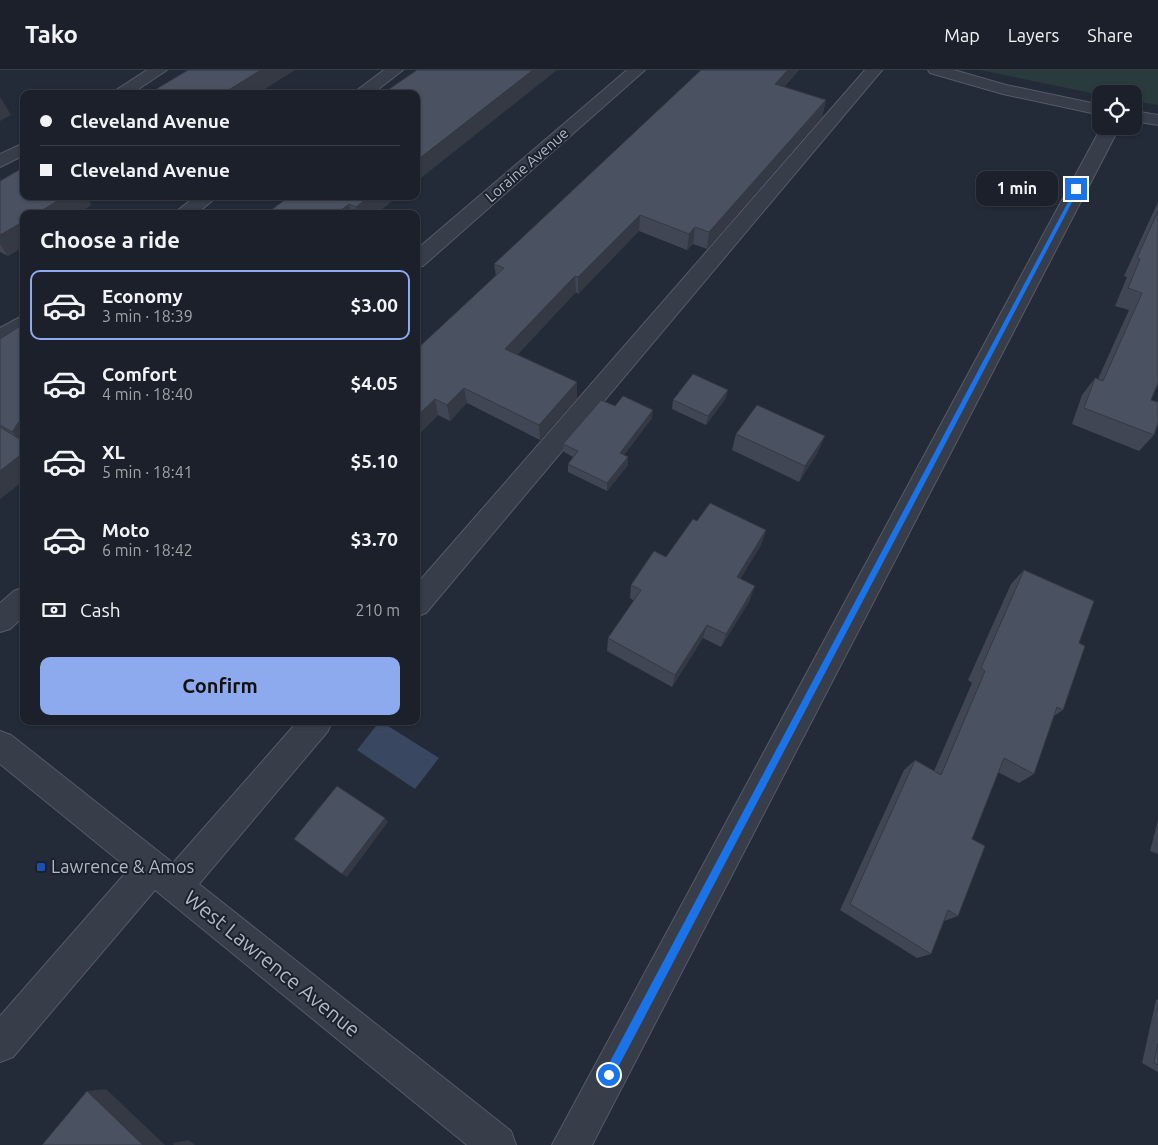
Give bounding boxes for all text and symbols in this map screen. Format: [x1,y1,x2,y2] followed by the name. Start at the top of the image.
[25,21,78,48] text: Tako
[944,25,980,45] text: Map
[1008,25,1059,45] text: Layers
[1087,25,1133,45] text: Share
[1092,85,1142,135] map controls
[1092,85,1142,135] button: locate
[70,110,230,132] text: Cleveland Avenue
[482,124,572,205] street label: Loraine Avenue
[70,159,230,181] text: Cleveland Avenue
[976,172,1058,206] callout: 1 min
[1065,178,1087,200] route end
[997,179,1037,197] text: 1 min
[40,227,180,252] text: Choose a ride
[42,283,87,328] icon: car
[102,285,183,307] text: Economy
[350,294,398,316] text: $3.00
[102,307,193,325] text: 3 min · 18:39
[42,361,87,406] icon: car
[102,363,177,385] text: Comfort
[350,372,398,394] text: $4.05
[102,385,193,403] text: 4 min · 18:40
[42,439,87,484] icon: car
[102,441,125,463] text: XL
[350,450,398,472] text: $5.10
[102,463,193,481] text: 5 min · 18:41
[42,517,87,562] icon: car
[102,519,150,541] text: Moto
[350,528,398,550] text: $3.70
[102,541,193,559] text: 6 min · 18:42
[40,596,68,624] icon: cash
[80,599,121,621] text: Cash
[355,601,400,619] text: 210 m
[40,657,400,715] button: Confirm
[51,856,194,876] place label: Lawrence & Amos
[35,861,47,873] marker: Lawrence & Amos
[180,885,365,1041] street label: West Lawrence Avenue
[598,1064,620,1086] route start

